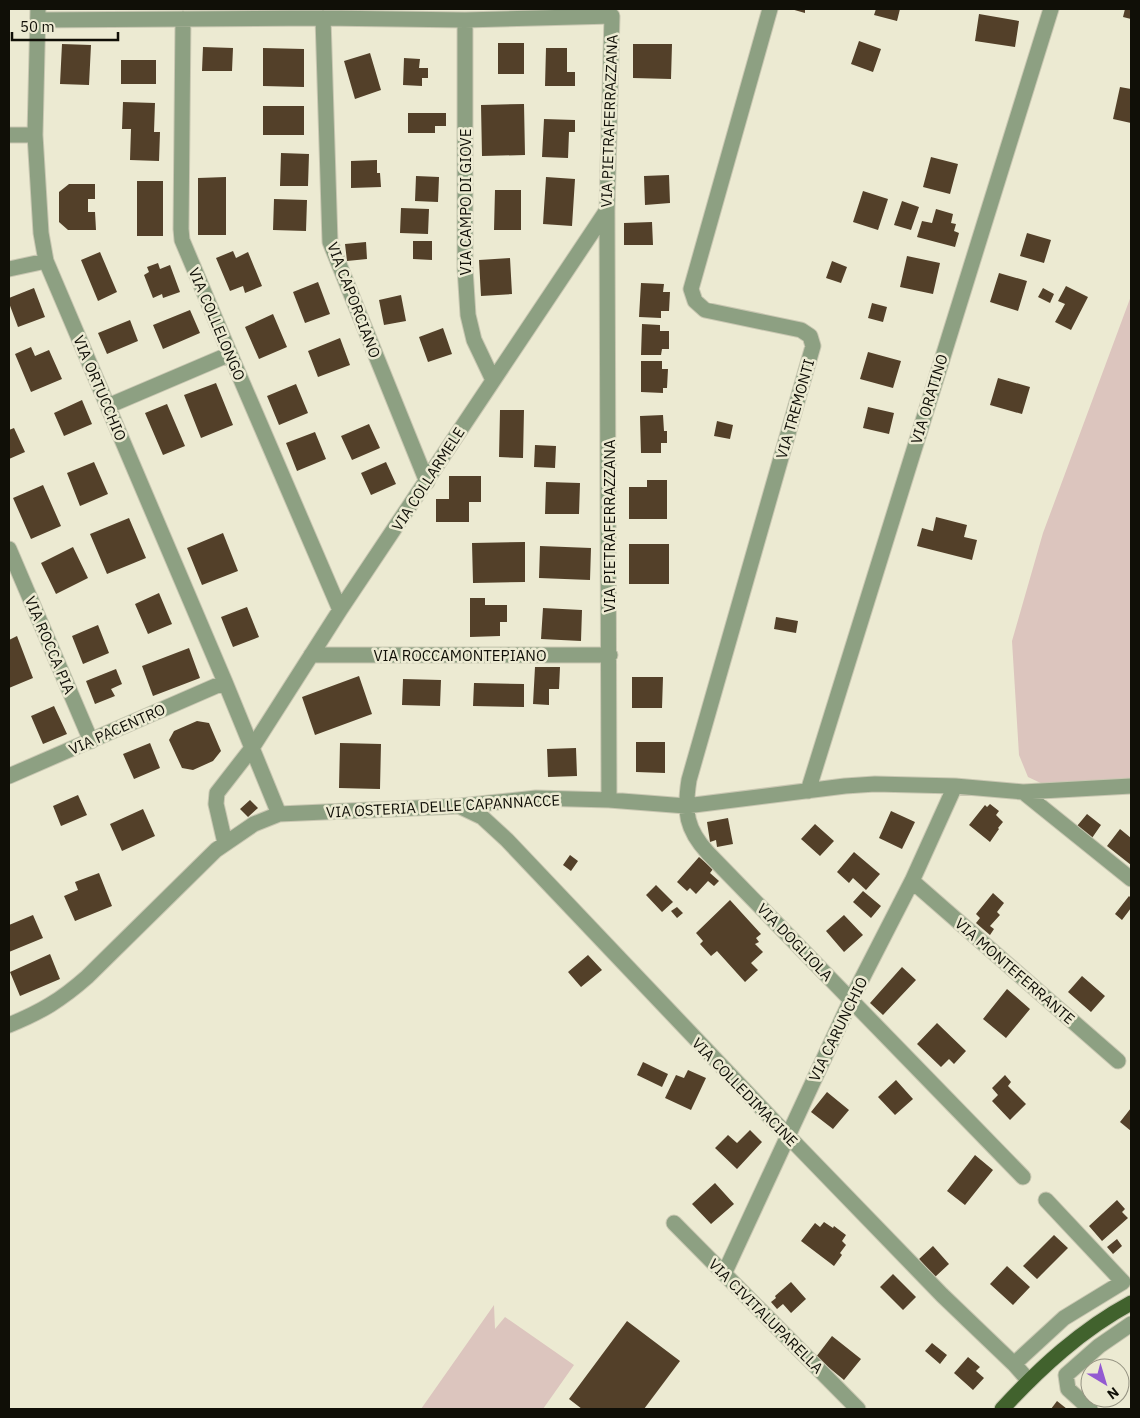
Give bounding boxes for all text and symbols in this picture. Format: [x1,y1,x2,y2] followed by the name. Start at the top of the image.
[12,10,119,42] scale bar
[20,17,55,36] text: 50 m
[596,34,622,208] street label: VIA PIETRAFERRAZZANA
[456,128,475,276] street label: VIA CAMPO DI GIOVE
[323,239,385,361] street label: VIA CAPORCIANO
[185,265,249,383] street label: VIA COLLELONGO
[69,332,131,444] street label: VIA ORTUCCHIO
[906,352,952,446] street label: VIA ORATINO
[772,357,818,461] street label: VIA TREMONTI
[387,424,469,534] street label: VIA COLLARMELE
[600,439,619,613] street label: VIA PIETRAFERRAZZANA
[21,593,79,697] street label: VIA ROCCA PIA
[373,646,547,665] street label: VIA ROCCAMONTEPIANO
[66,699,168,759] street label: VIA PACENTRO
[325,790,561,822] street label: VIA OSTERIA DELLE CAPANNACCE
[753,899,837,985] street label: VIA DOGLIOLA
[951,914,1079,1028] street label: VIA MONTEFERRANTE
[804,974,872,1084] street label: VIA CARUNCHIO
[688,1034,802,1150] street label: VIA COLLEDIMACINE
[705,1255,828,1378] street label: VIA CIVITALUPARELLA
[1080,1358,1130,1408] north arrow
[1103,1383,1123,1403] text: N

